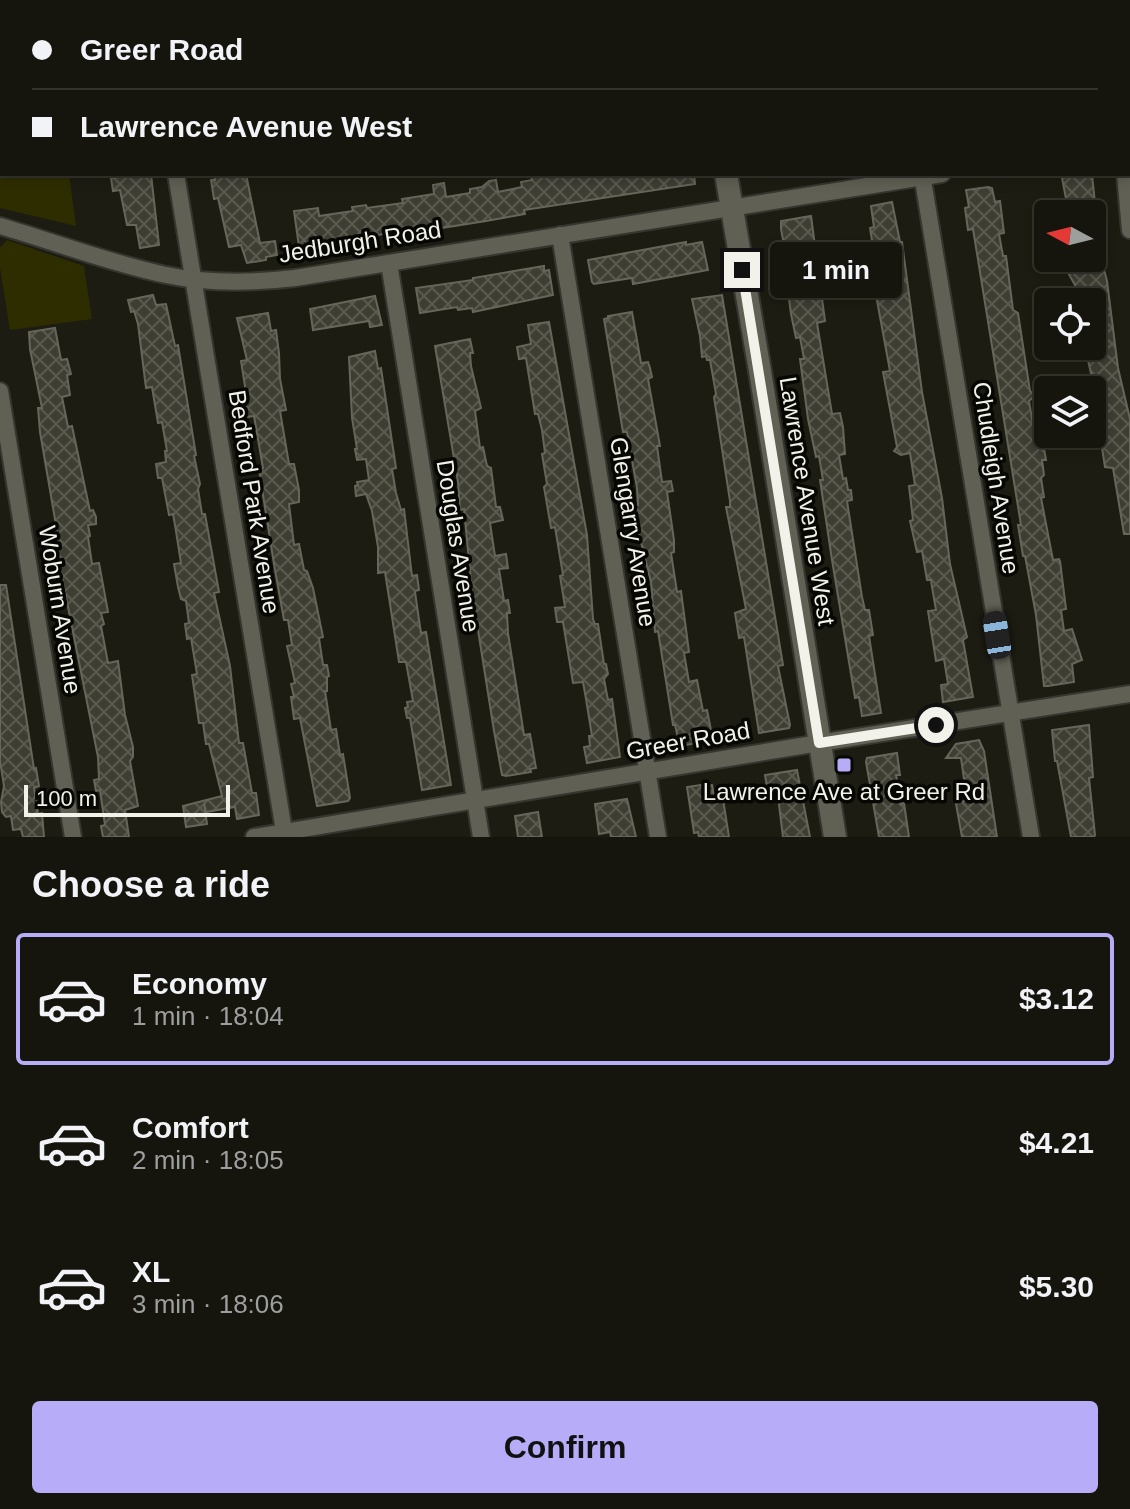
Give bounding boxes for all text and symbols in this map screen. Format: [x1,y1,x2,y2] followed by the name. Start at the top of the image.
[80,33,243,66] text: Greer Road
[80,110,412,143] text: Lawrence Avenue West
[1034,200,1106,272] north arrow
[1034,200,1106,448] map controls
[277,215,443,268] street label: Jedburgh Road
[770,242,902,298] callout: 1 min
[724,252,760,288] route end
[802,255,870,285] text: 1 min
[1034,288,1106,360] button: locate
[775,375,841,627] street label: Lawrence Avenue West
[1034,376,1106,448] button: layers
[968,380,1025,576] street label: Chudleigh Avenue
[223,388,286,616] street label: Bedford Park Avenue
[605,435,662,629] street label: Glengarry Avenue
[432,458,485,634] street label: Douglas Avenue
[34,524,87,696] street label: Woburn Avenue
[981,609,1013,661] car
[918,707,954,743] route start
[624,716,752,765] street label: Greer Road
[835,756,853,774] marker: Lawrence Ave at Greer Rd
[703,778,985,805] place label: Lawrence Ave at Greer Rd
[24,781,230,817] scale bar
[36,786,97,811] text: 100 m
[32,864,270,905] text: Choose a ride
[36,963,108,1035] icon: car
[132,967,267,1000] text: Economy
[1019,982,1094,1015] text: $3.12
[132,1001,284,1031] text: 1 min · 18:04
[36,1107,108,1179] icon: car
[132,1111,249,1144] text: Comfort
[1019,1126,1094,1159] text: $4.21
[132,1145,284,1175] text: 2 min · 18:05
[36,1251,108,1323] icon: car
[132,1255,170,1288] text: XL
[1019,1270,1094,1303] text: $5.30
[132,1289,284,1319] text: 3 min · 18:06
[32,1401,1098,1493] button: Confirm

